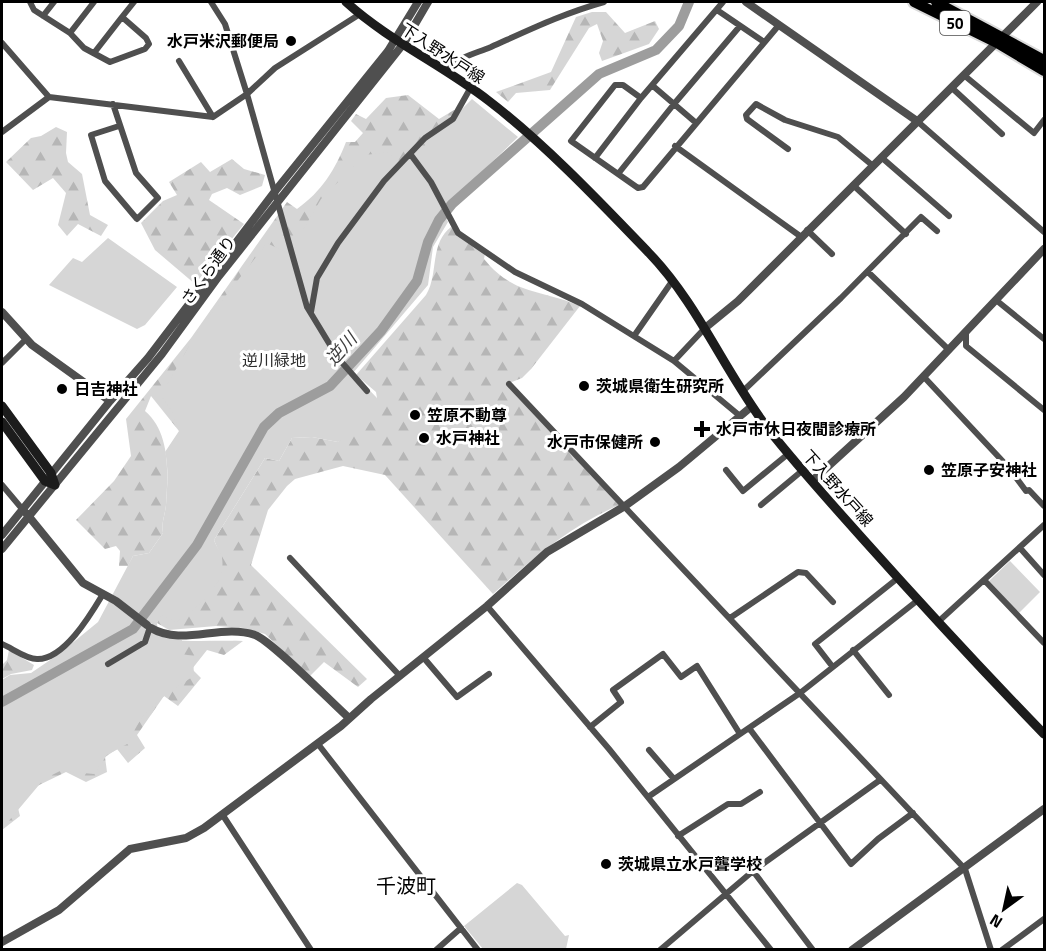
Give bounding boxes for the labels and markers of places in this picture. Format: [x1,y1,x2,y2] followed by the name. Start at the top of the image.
[167,29,279,53] place label: 水戸米沢郵便局
[284,34,298,48] marker: 水戸米沢郵便局
[596,374,724,398] place label: 茨城県衛生研究所
[74,377,138,401] place label: 日吉神社
[577,379,591,393] marker: 茨城県衛生研究所
[55,382,69,396] marker: 日吉神社
[427,403,507,427] place label: 笠原不動尊
[408,408,422,422] marker: 笠原不動尊
[716,417,876,441] place label: 水戸市休日夜間診療所
[693,420,711,438] marker: 水戸市休日夜間診療所
[436,426,500,450] place label: 水戸神社
[547,430,643,454] place label: 水戸市保健所
[417,431,431,445] marker: 水戸神社
[648,435,662,449] marker: 水戸市保健所
[941,458,1037,482] place label: 笠原子安神社
[922,463,936,477] marker: 笠原子安神社
[618,852,762,876] place label: 茨城県立水戸聾学校
[599,857,613,871] marker: 茨城県立水戸聾学校

